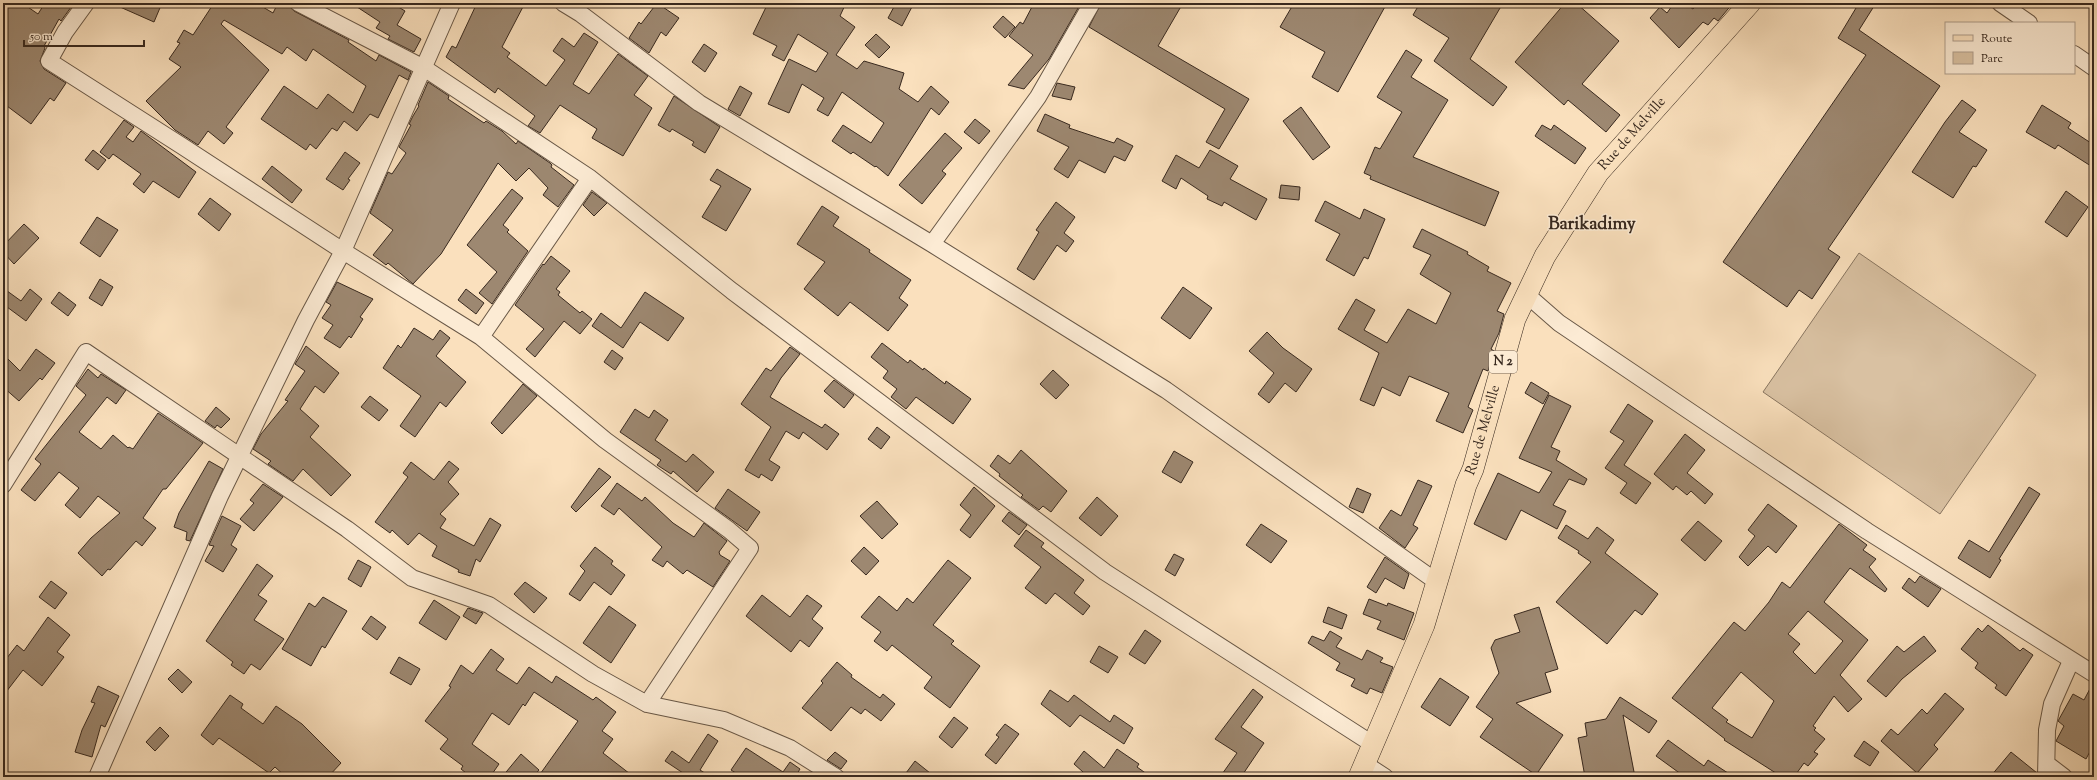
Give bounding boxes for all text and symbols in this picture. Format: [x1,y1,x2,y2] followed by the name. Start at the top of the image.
[24,22,144,48] scale bar
[1945,22,2075,74] legend
[29,28,53,46] text: 50 m
[1981,30,2013,48] text: Route
[1981,50,2003,68] text: Parc
[1594,93,1671,176] street label: Rue de Melville
[1548,212,1636,238] district label: Barikadimy
[1489,351,1517,373] road number: N 2
[1461,383,1506,479] street label: Rue de Melville

